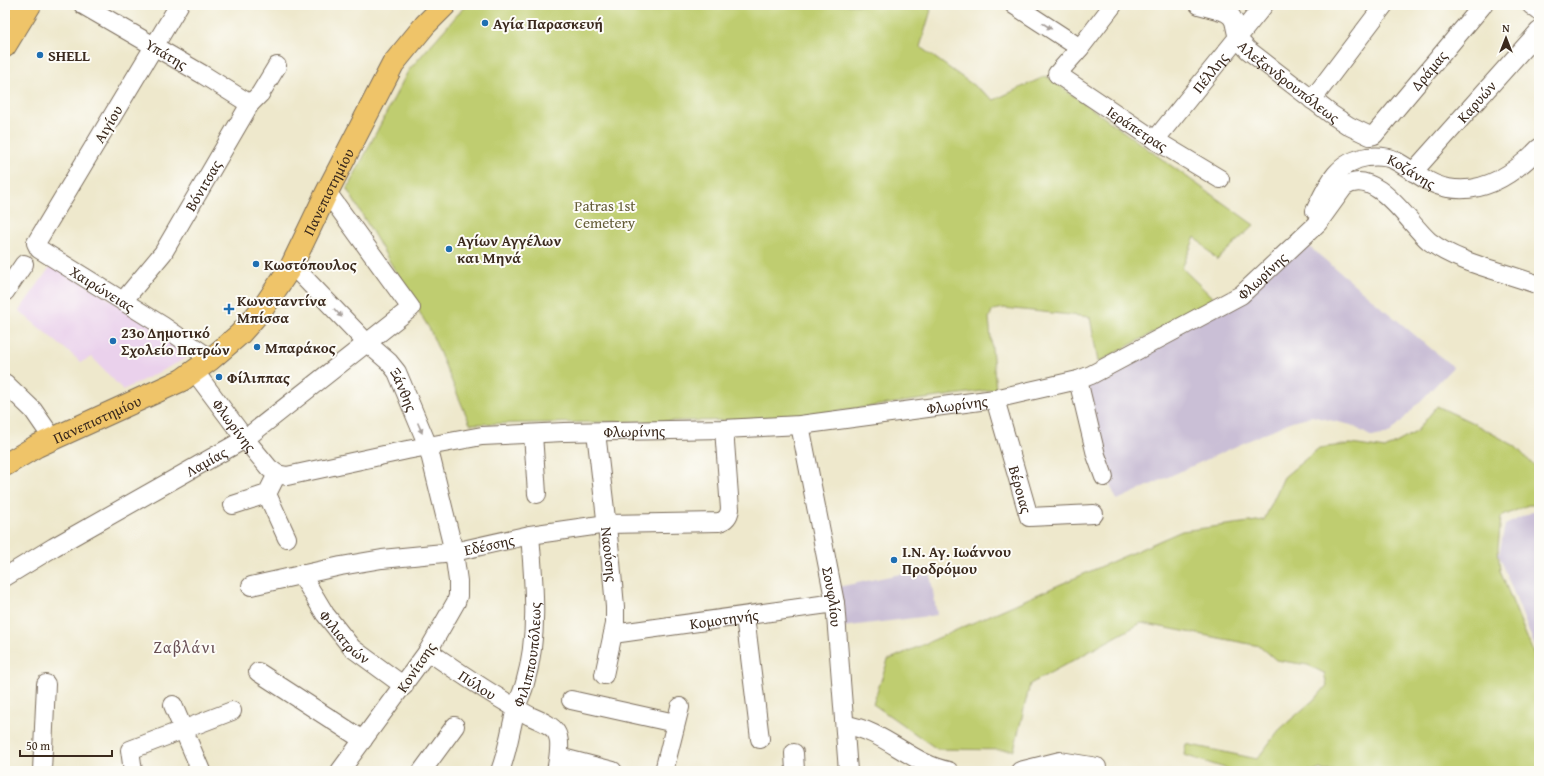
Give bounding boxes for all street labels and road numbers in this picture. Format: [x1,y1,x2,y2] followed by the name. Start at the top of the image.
[141,33,192,74] street label: Υπάτης
[1233,36,1345,128] street label: Αλεξανδρουπόλεως
[1405,45,1452,95] street label: Δράμας
[1187,47,1233,97] street label: Πέλλης
[1452,75,1501,127] street label: Καρυών
[1103,100,1173,156] street label: Ιεράπετρας
[88,101,128,147] street label: Αιγίου
[297,144,359,239] street label: Πανεπιστημίου
[1384,148,1440,194] street label: Κοζάνης
[179,155,226,215] street label: Βόνιτσας
[1232,246,1292,304] street label: Φλωρίνης
[66,260,139,317] street label: Χαιρώνειας
[386,362,423,415] street label: Ξάνθης
[49,389,145,448] street label: Πανεπιστημίου
[925,390,990,419] street label: Φλωρίνης
[208,394,262,456] street label: Φλωρίνης
[603,420,666,442] street label: Φλωρίνης
[181,441,231,481] street label: Λαμίας
[1004,463,1038,516] street label: Βέροιας
[596,525,623,583] street label: Ναούσης
[462,528,517,560] street label: Εδέσσης
[818,565,847,628] street label: Σουφλίου
[507,602,545,710] street label: Φιλιππουπόλεως
[688,603,760,634] street label: Κομοτηνής
[315,605,375,669] street label: Φιλιατρών
[391,637,441,696] street label: Κονίτσης
[455,665,501,705] street label: Πύλου

